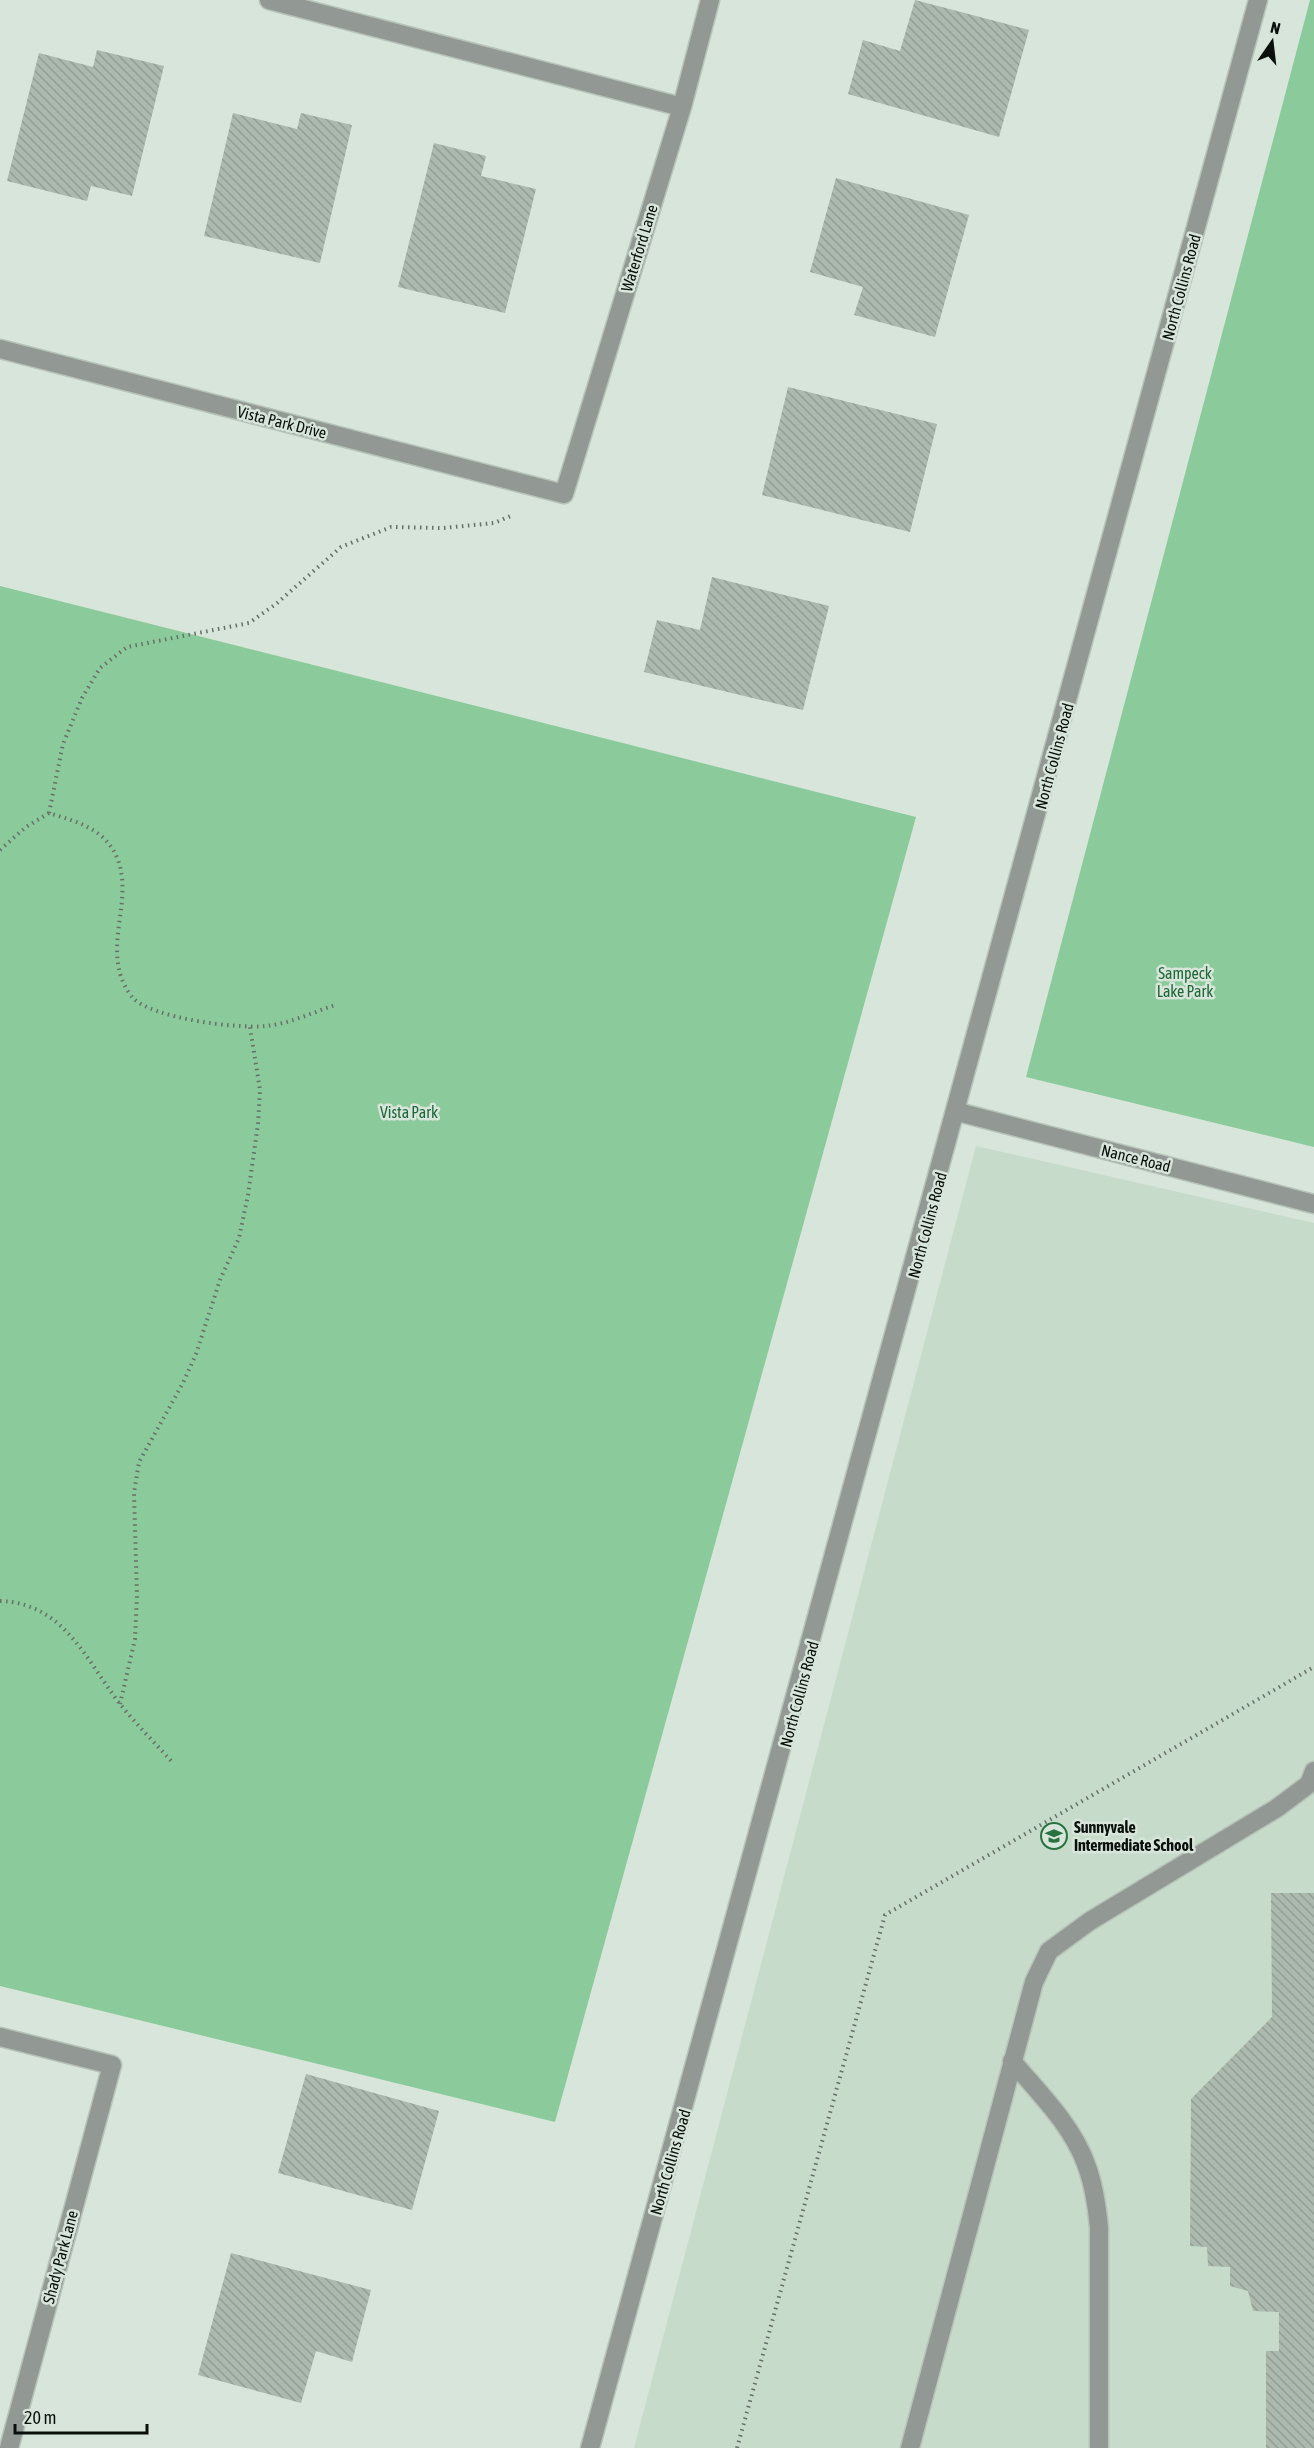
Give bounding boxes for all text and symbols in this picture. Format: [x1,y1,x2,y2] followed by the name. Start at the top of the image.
[1242,12,1302,72] north arrow
[1269,18,1282,37] text: N
[617,202,661,294] street label: Waterford Lane
[1158,232,1204,342] street label: North Collins Road
[235,402,329,442] street label: Vista Park Drive
[1031,701,1077,811] street label: North Collins Road
[1157,964,1213,1000] park label: Sampeck Lake Park
[380,1103,438,1121] park label: Vista Park
[1100,1141,1172,1175] street label: Nance Road
[904,1170,950,1280] street label: North Collins Road
[776,1639,822,1749] street label: North Collins Road
[1074,1818,1194,1854] place label: Sunnyvale Intermediate School
[1039,1821,1069,1851] school or university icon: Sunnyvale Intermediate School
[646,2107,694,2217] street label: North Collins Road
[39,2208,82,2306] street label: Shady Park Lane
[15,2397,147,2435] scale bar
[24,2407,56,2428] text: 20 m

